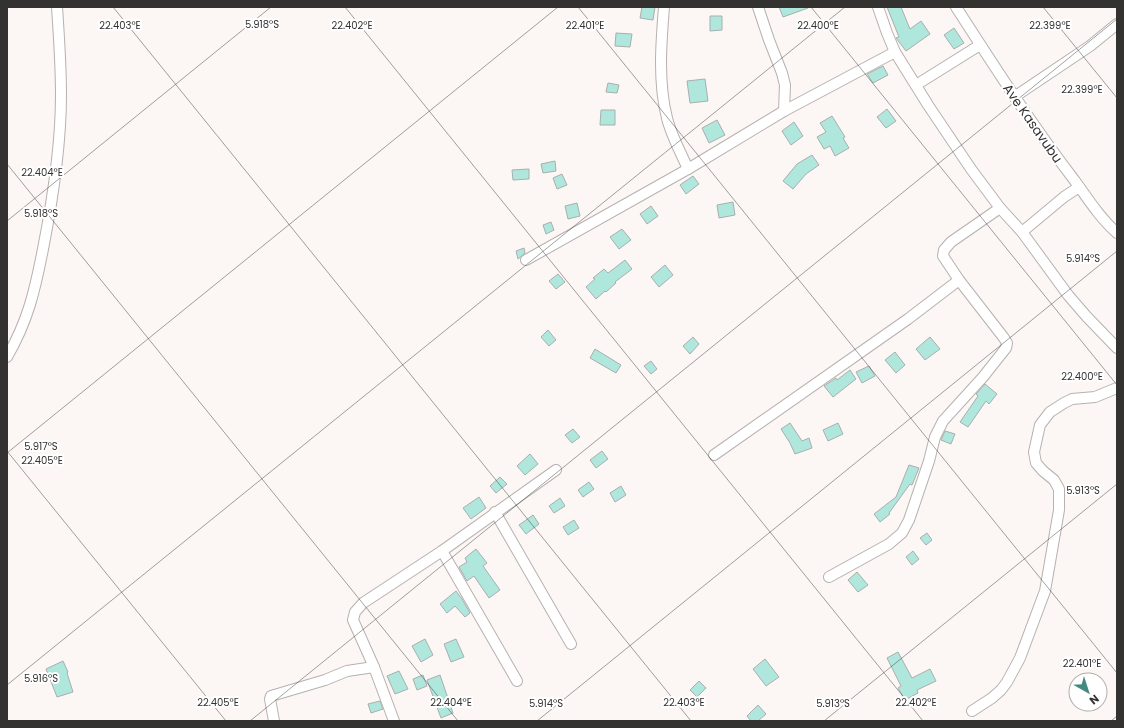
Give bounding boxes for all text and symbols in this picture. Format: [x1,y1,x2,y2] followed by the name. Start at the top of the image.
[245,17,279,32] text: 5.918°S
[99,18,141,33] text: 22.403°E
[331,18,373,33] text: 22.402°E
[566,18,604,33] text: 22.401°E
[797,18,839,33] text: 22.400°E
[1029,18,1071,33] text: 22.399°E
[998,80,1067,167] street label: Ave Kasavubu
[1061,82,1103,97] text: 22.399°E
[21,165,63,180] text: 22.404°E
[24,206,58,221] text: 5.918°S
[1066,251,1100,266] text: 5.914°S
[1061,369,1103,384] text: 22.400°E
[24,439,58,454] text: 5.917°S
[21,453,63,468] text: 22.405°E
[1066,483,1100,498] text: 5.913°S
[1063,656,1101,671] text: 22.401°E
[24,671,58,686] text: 5.916°S
[1068,672,1108,712] north arrow
[1086,691,1103,709] text: N
[197,695,239,710] text: 22.405°E
[430,695,472,710] text: 22.404°E
[663,695,705,710] text: 22.403°E
[895,695,937,710] text: 22.402°E
[529,696,563,711] text: 5.914°S
[816,696,850,711] text: 5.913°S

